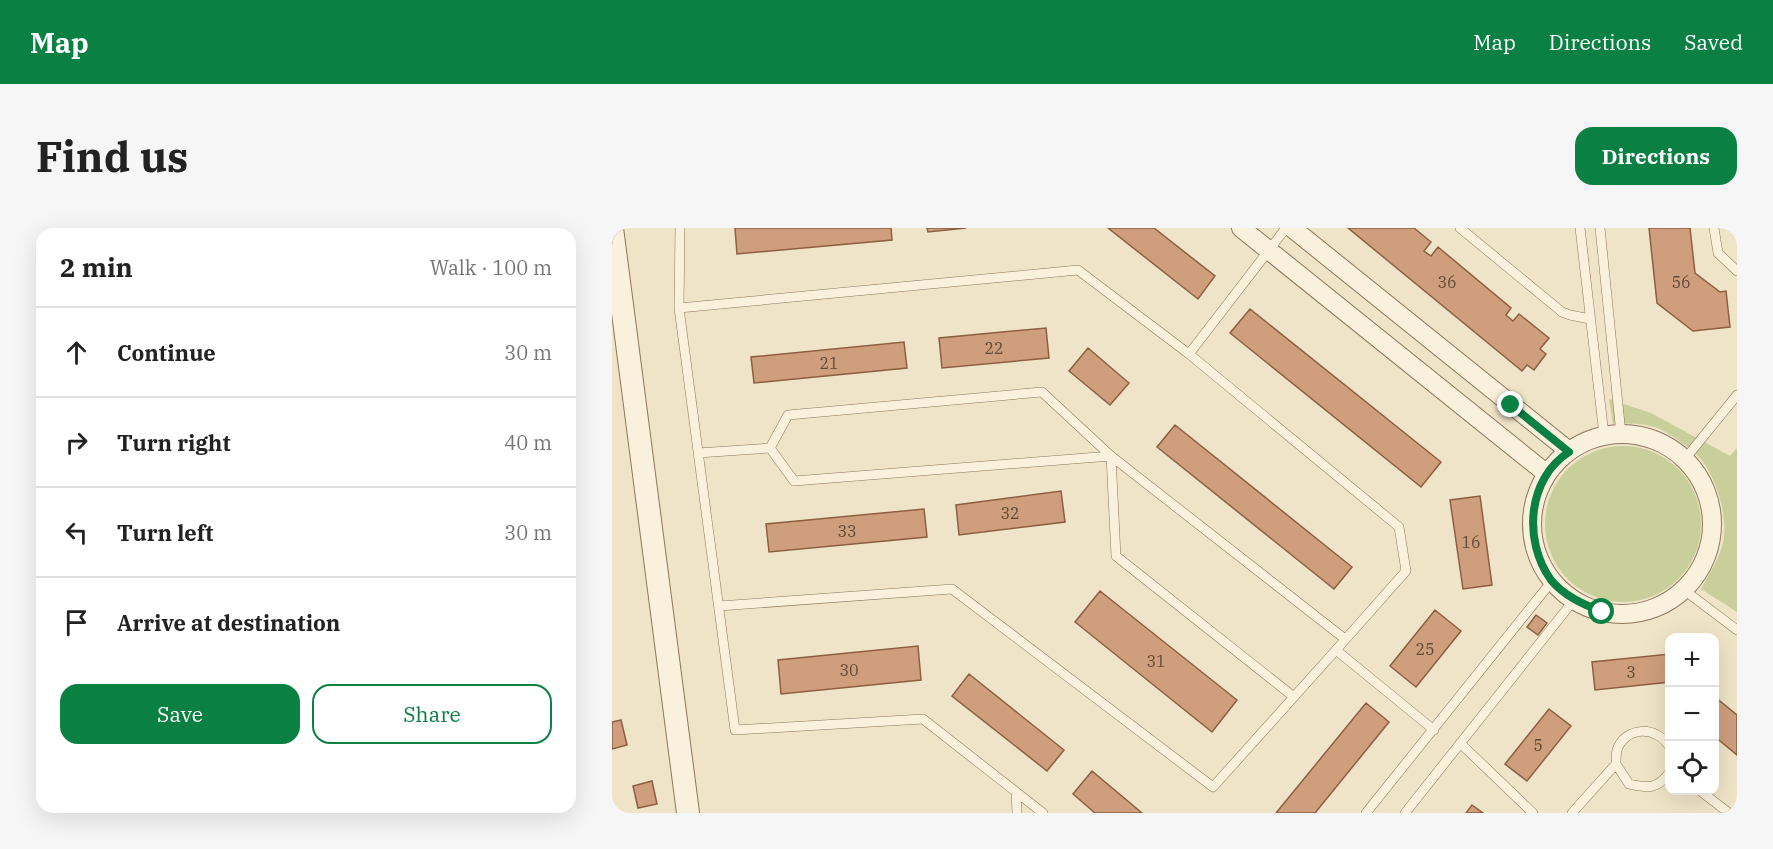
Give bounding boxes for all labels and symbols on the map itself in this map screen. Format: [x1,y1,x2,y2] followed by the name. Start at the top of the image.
[1437,272,1457,292] house number: 36
[1671,272,1691,292] house number: 56
[984,338,1004,358] house number: 22
[819,353,839,373] house number: 21
[1497,391,1523,417] route end
[1000,503,1020,523] house number: 32
[837,521,857,541] house number: 33
[1461,532,1481,552] house number: 16
[1588,598,1614,624] route start
[1415,639,1435,659] house number: 25
[1146,651,1166,671] house number: 31
[839,660,859,680] house number: 30
[1626,662,1636,682] house number: 3
[1533,735,1543,755] house number: 5

